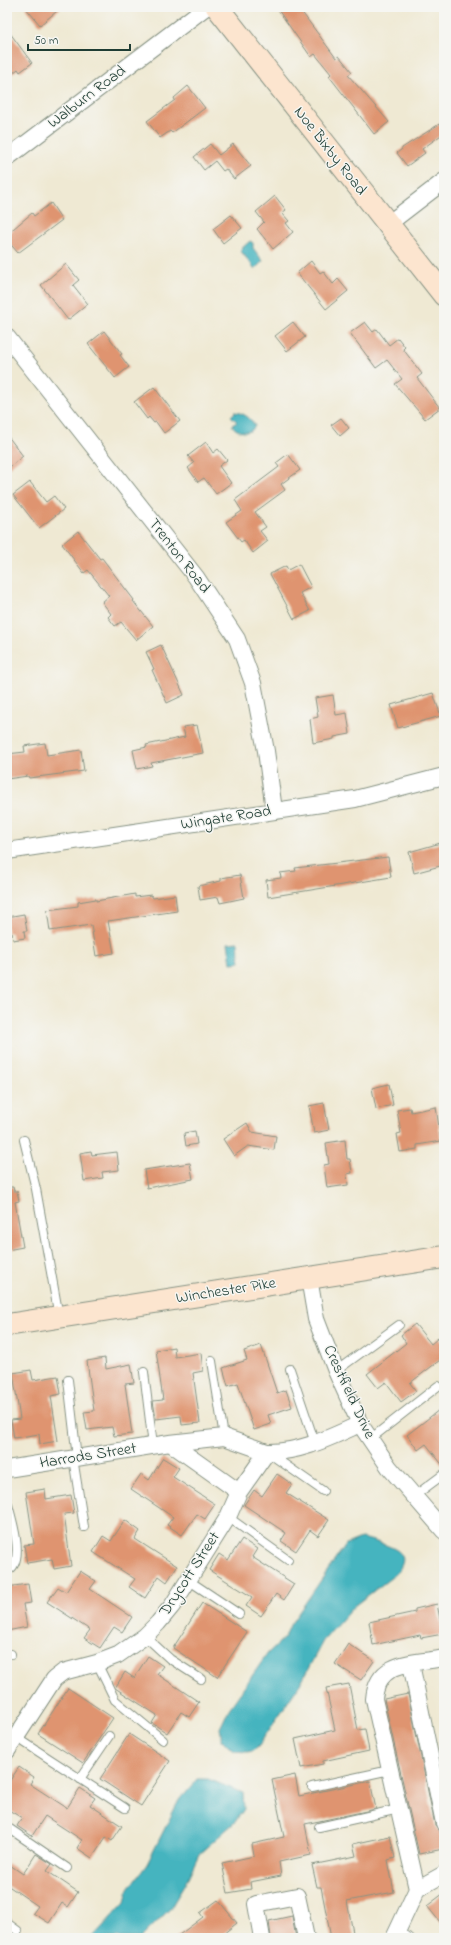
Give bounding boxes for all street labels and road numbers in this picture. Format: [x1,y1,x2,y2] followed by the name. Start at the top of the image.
[43,59,131,135] street label: Walburn Road
[288,101,372,201] street label: Noe Bixby Road
[142,513,216,599] street label: Trenton Road
[179,799,273,837] street label: Wingate Road
[174,1271,278,1311] street label: Winchester Pike
[317,1341,382,1444] street label: Crestfield Drive
[38,1436,139,1475] street label: Harrods Street
[153,1526,227,1622] street label: Drycott Street

